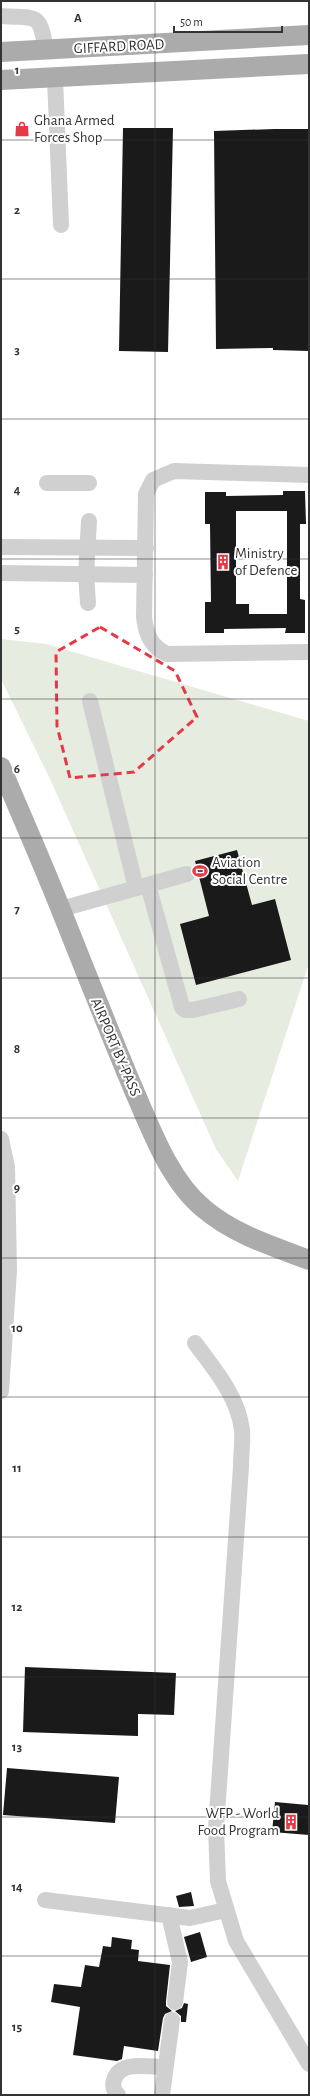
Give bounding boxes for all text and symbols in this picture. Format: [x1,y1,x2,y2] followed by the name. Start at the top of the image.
[174,8,282,34] scale bar
[74,12,82,25] text: A
[180,16,203,28] text: 50 m
[73,37,165,56] street label: GIFFARD ROAD
[15,64,19,77] text: 1
[34,113,115,145] place label: Ghana Armed Forces Shop
[13,120,31,138] shop icon: Ghana Armed Forces Shop
[14,204,20,217] text: 2
[14,344,20,357] text: 3
[14,484,21,497] text: 4
[235,546,297,578] place label: Ministry of Defence
[214,553,232,571] building icon: Ministry of Defence
[14,623,20,636] text: 5
[14,763,20,776] text: 6
[212,855,287,887] place label: Aviation Social Centre
[191,862,209,880] sports icon: Aviation Social Centre
[14,903,20,916] text: 7
[88,996,143,1098] street label: AIRPORT BY-PASS
[14,1043,20,1056] text: 8
[14,1182,20,1195] text: 9
[11,1322,23,1335] text: 10
[12,1462,22,1475] text: 11
[12,1601,22,1614] text: 12
[12,1741,23,1754] text: 13
[197,1806,279,1838] place label: WFP - World Food Program
[282,1813,300,1831] building icon: WFP - World Food Program
[11,1881,23,1894] text: 14
[12,2021,23,2034] text: 15

